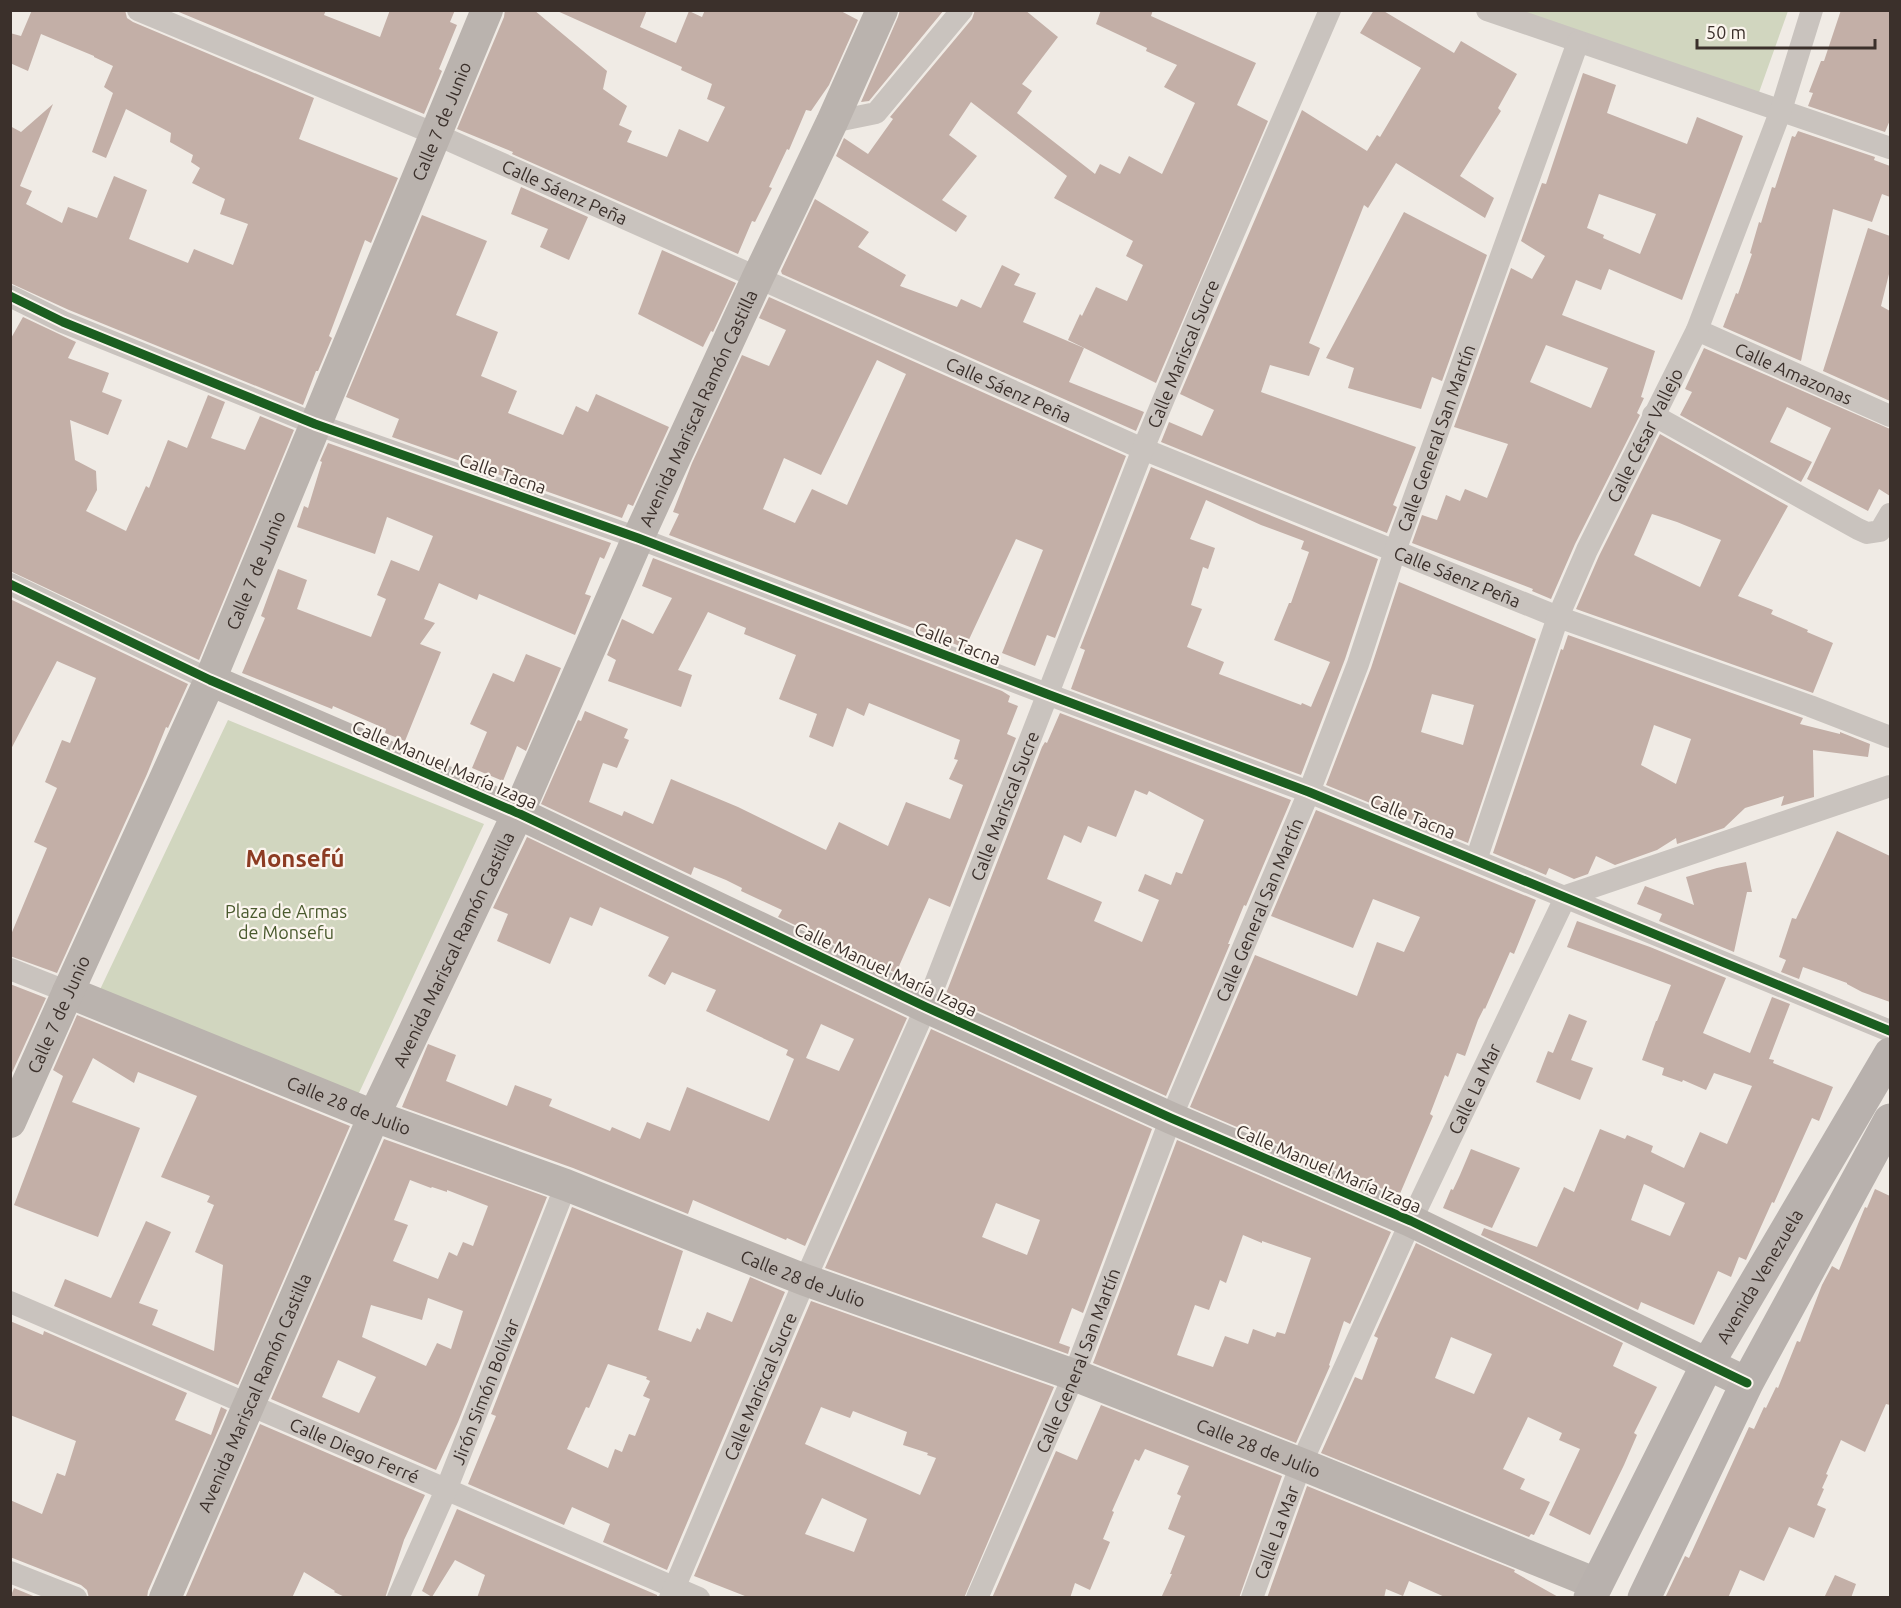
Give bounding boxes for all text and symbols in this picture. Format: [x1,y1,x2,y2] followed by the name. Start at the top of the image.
[1697,12,1876,50] scale bar
[1706,22,1746,42] text: 50 m
[408,59,475,184] street label: Calle 7 de Junio
[499,155,631,228] street label: Calle Sáenz Peña
[1143,276,1222,431] street label: Calle Mariscal Sucre
[635,286,761,530] street label: Avenida Mariscal Ramón Castilla
[1732,338,1856,408] street label: Calle Amazonas
[1393,342,1478,534] street label: Calle General San Martín
[943,353,1075,426] street label: Calle Sáenz Peña
[1603,365,1686,505] street label: Calle César Vallejo
[457,449,549,497] street label: Calle Tacna
[222,508,289,633] street label: Calle 7 de Junio
[1391,542,1524,611] street label: Calle Sáenz Peña
[912,617,1004,669] street label: Calle Tacna
[349,716,541,812] street label: Calle Manuel María Izaga
[966,728,1042,884] street label: Calle Mariscal Sucre
[1367,790,1459,842] street label: Calle Tacna
[1211,815,1307,1005] street label: Calle General San Martín
[389,828,518,1070] street label: Avenida Mariscal Ramón Castilla
[246,845,344,872] district label: Monsefú
[225,901,347,942] park label: Plaza de Armas de Monsefu
[792,918,980,1020] street label: Calle Manuel María Izaga
[23,952,93,1076] street label: Calle 7 de Junio
[1444,1040,1504,1137] street label: Calle La Mar
[284,1072,414,1138] street label: Calle 28 de Julio
[1233,1120,1425,1216] street label: Calle Manuel María Izaga
[1712,1205,1807,1347] street label: Avenida Venezuela
[738,1246,868,1311] street label: Calle 28 de Julio
[1031,1265,1123,1456] street label: Calle General San Martín
[194,1270,315,1515] street label: Avenida Mariscal Ramón Castilla
[720,1309,800,1463] street label: Calle Mariscal Sucre
[447,1316,523,1467] street label: Jirón Simón Bolívar
[287,1413,422,1487] street label: Calle Diego Ferré
[1194,1414,1324,1481] street label: Calle 28 de Julio
[1250,1483,1302,1582] street label: Calle La Mar

